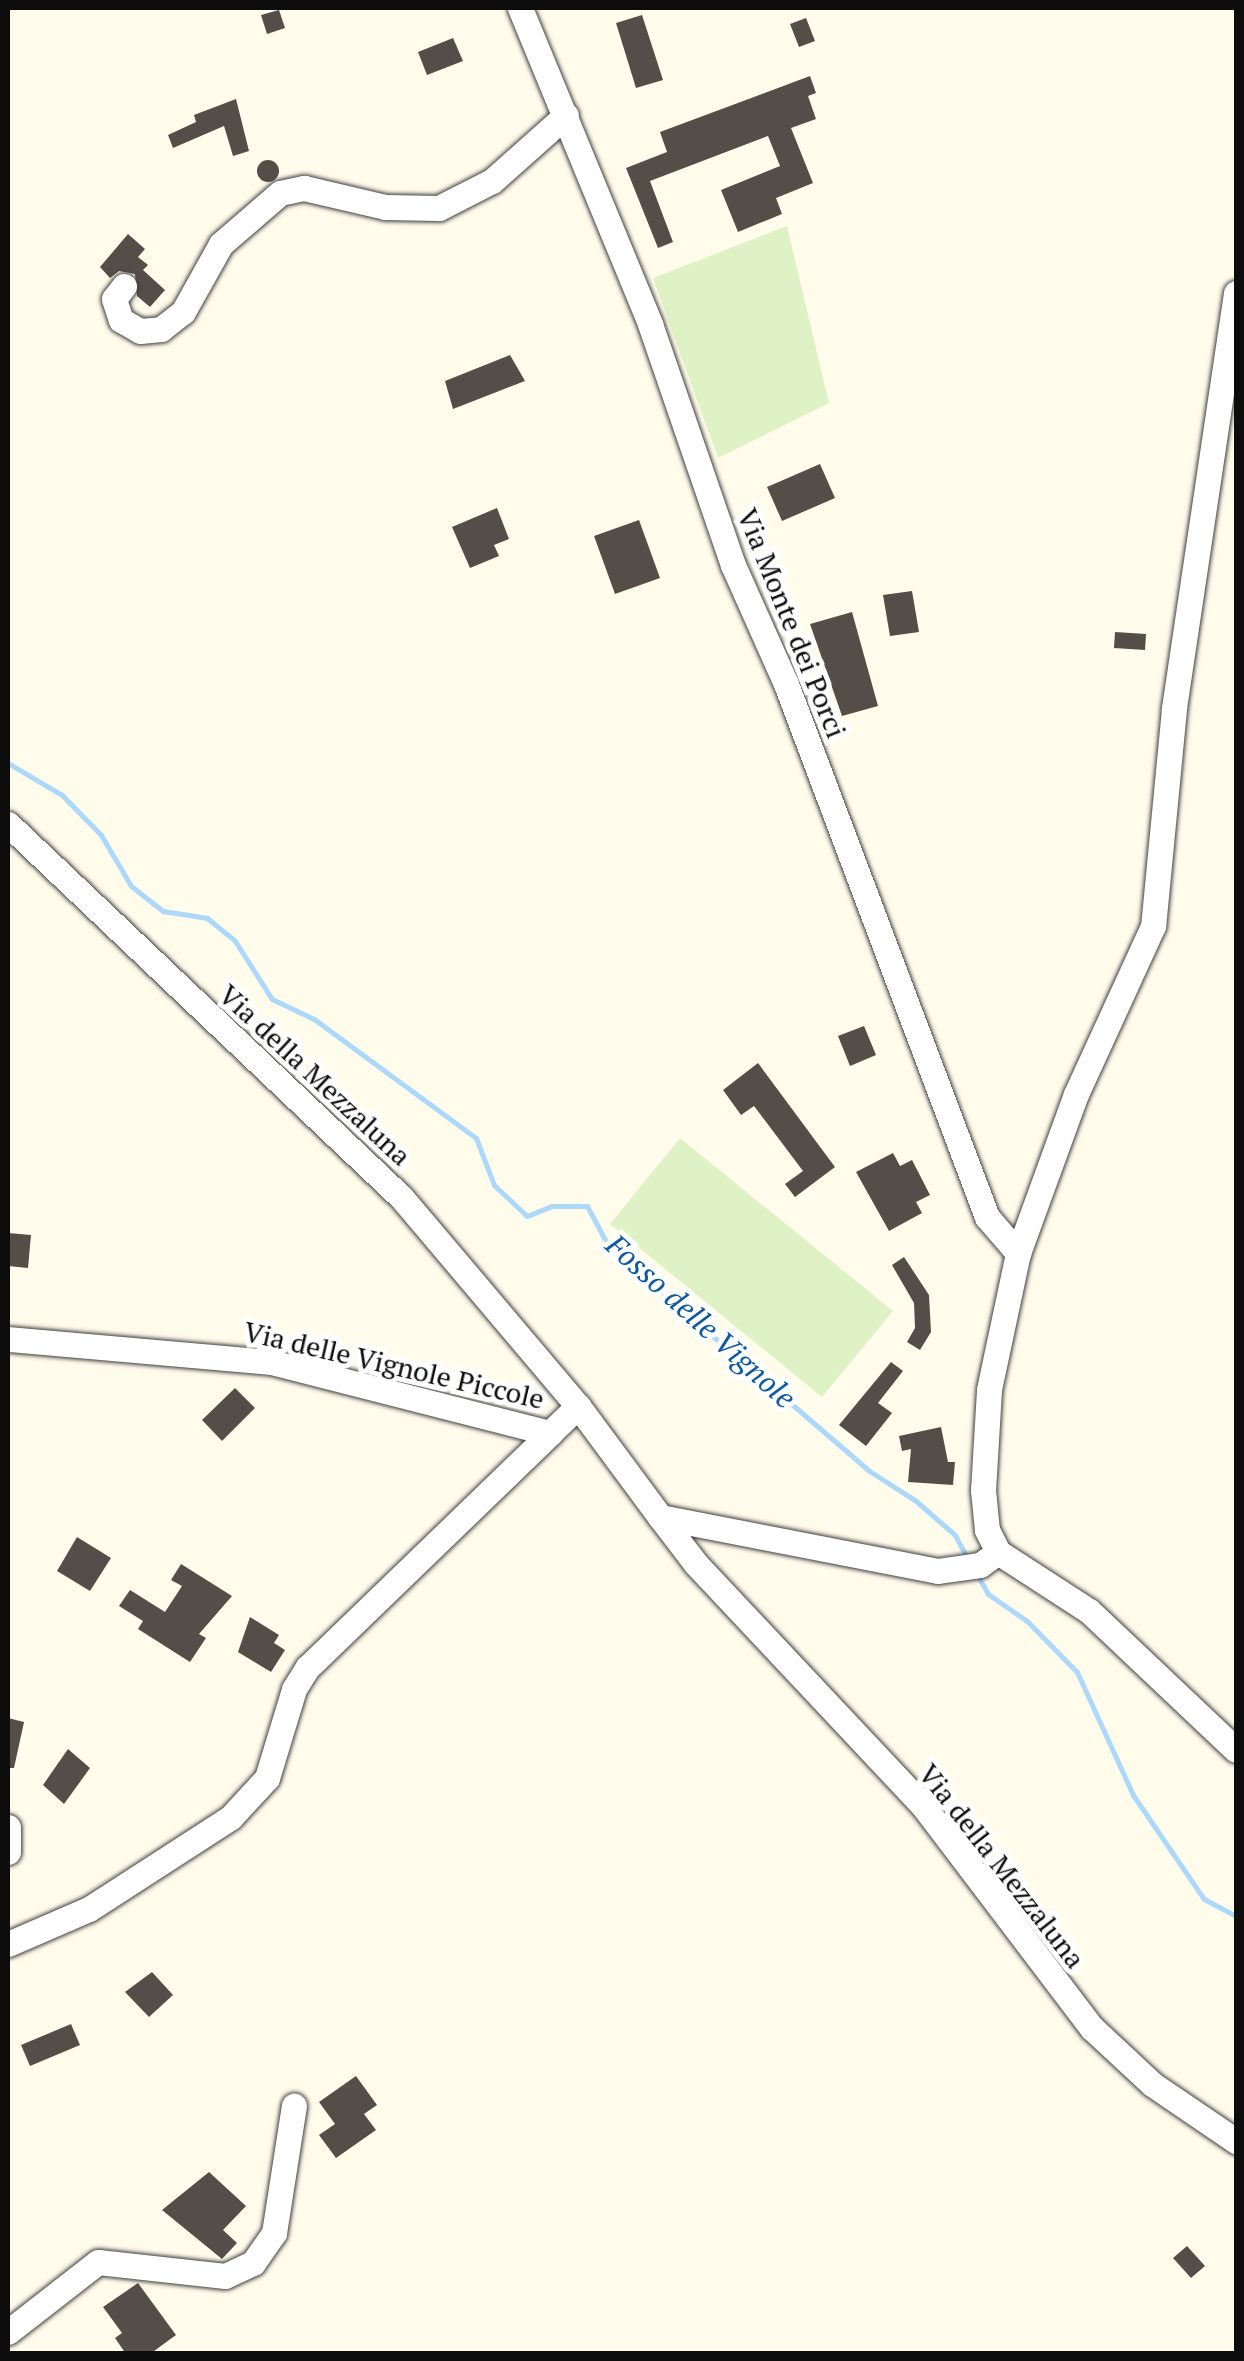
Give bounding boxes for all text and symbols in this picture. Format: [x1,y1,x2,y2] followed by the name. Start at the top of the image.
[731,503,853,743] street label: Via Monte dei Porci
[212,977,418,1173] street label: Via della Mezzaluna
[599,1226,803,1416] water label: Fosso delle Vignole
[240,1314,548,1416] street label: Via delle Vignole Piccole
[912,1757,1092,1975] street label: Via della Mezzaluna

